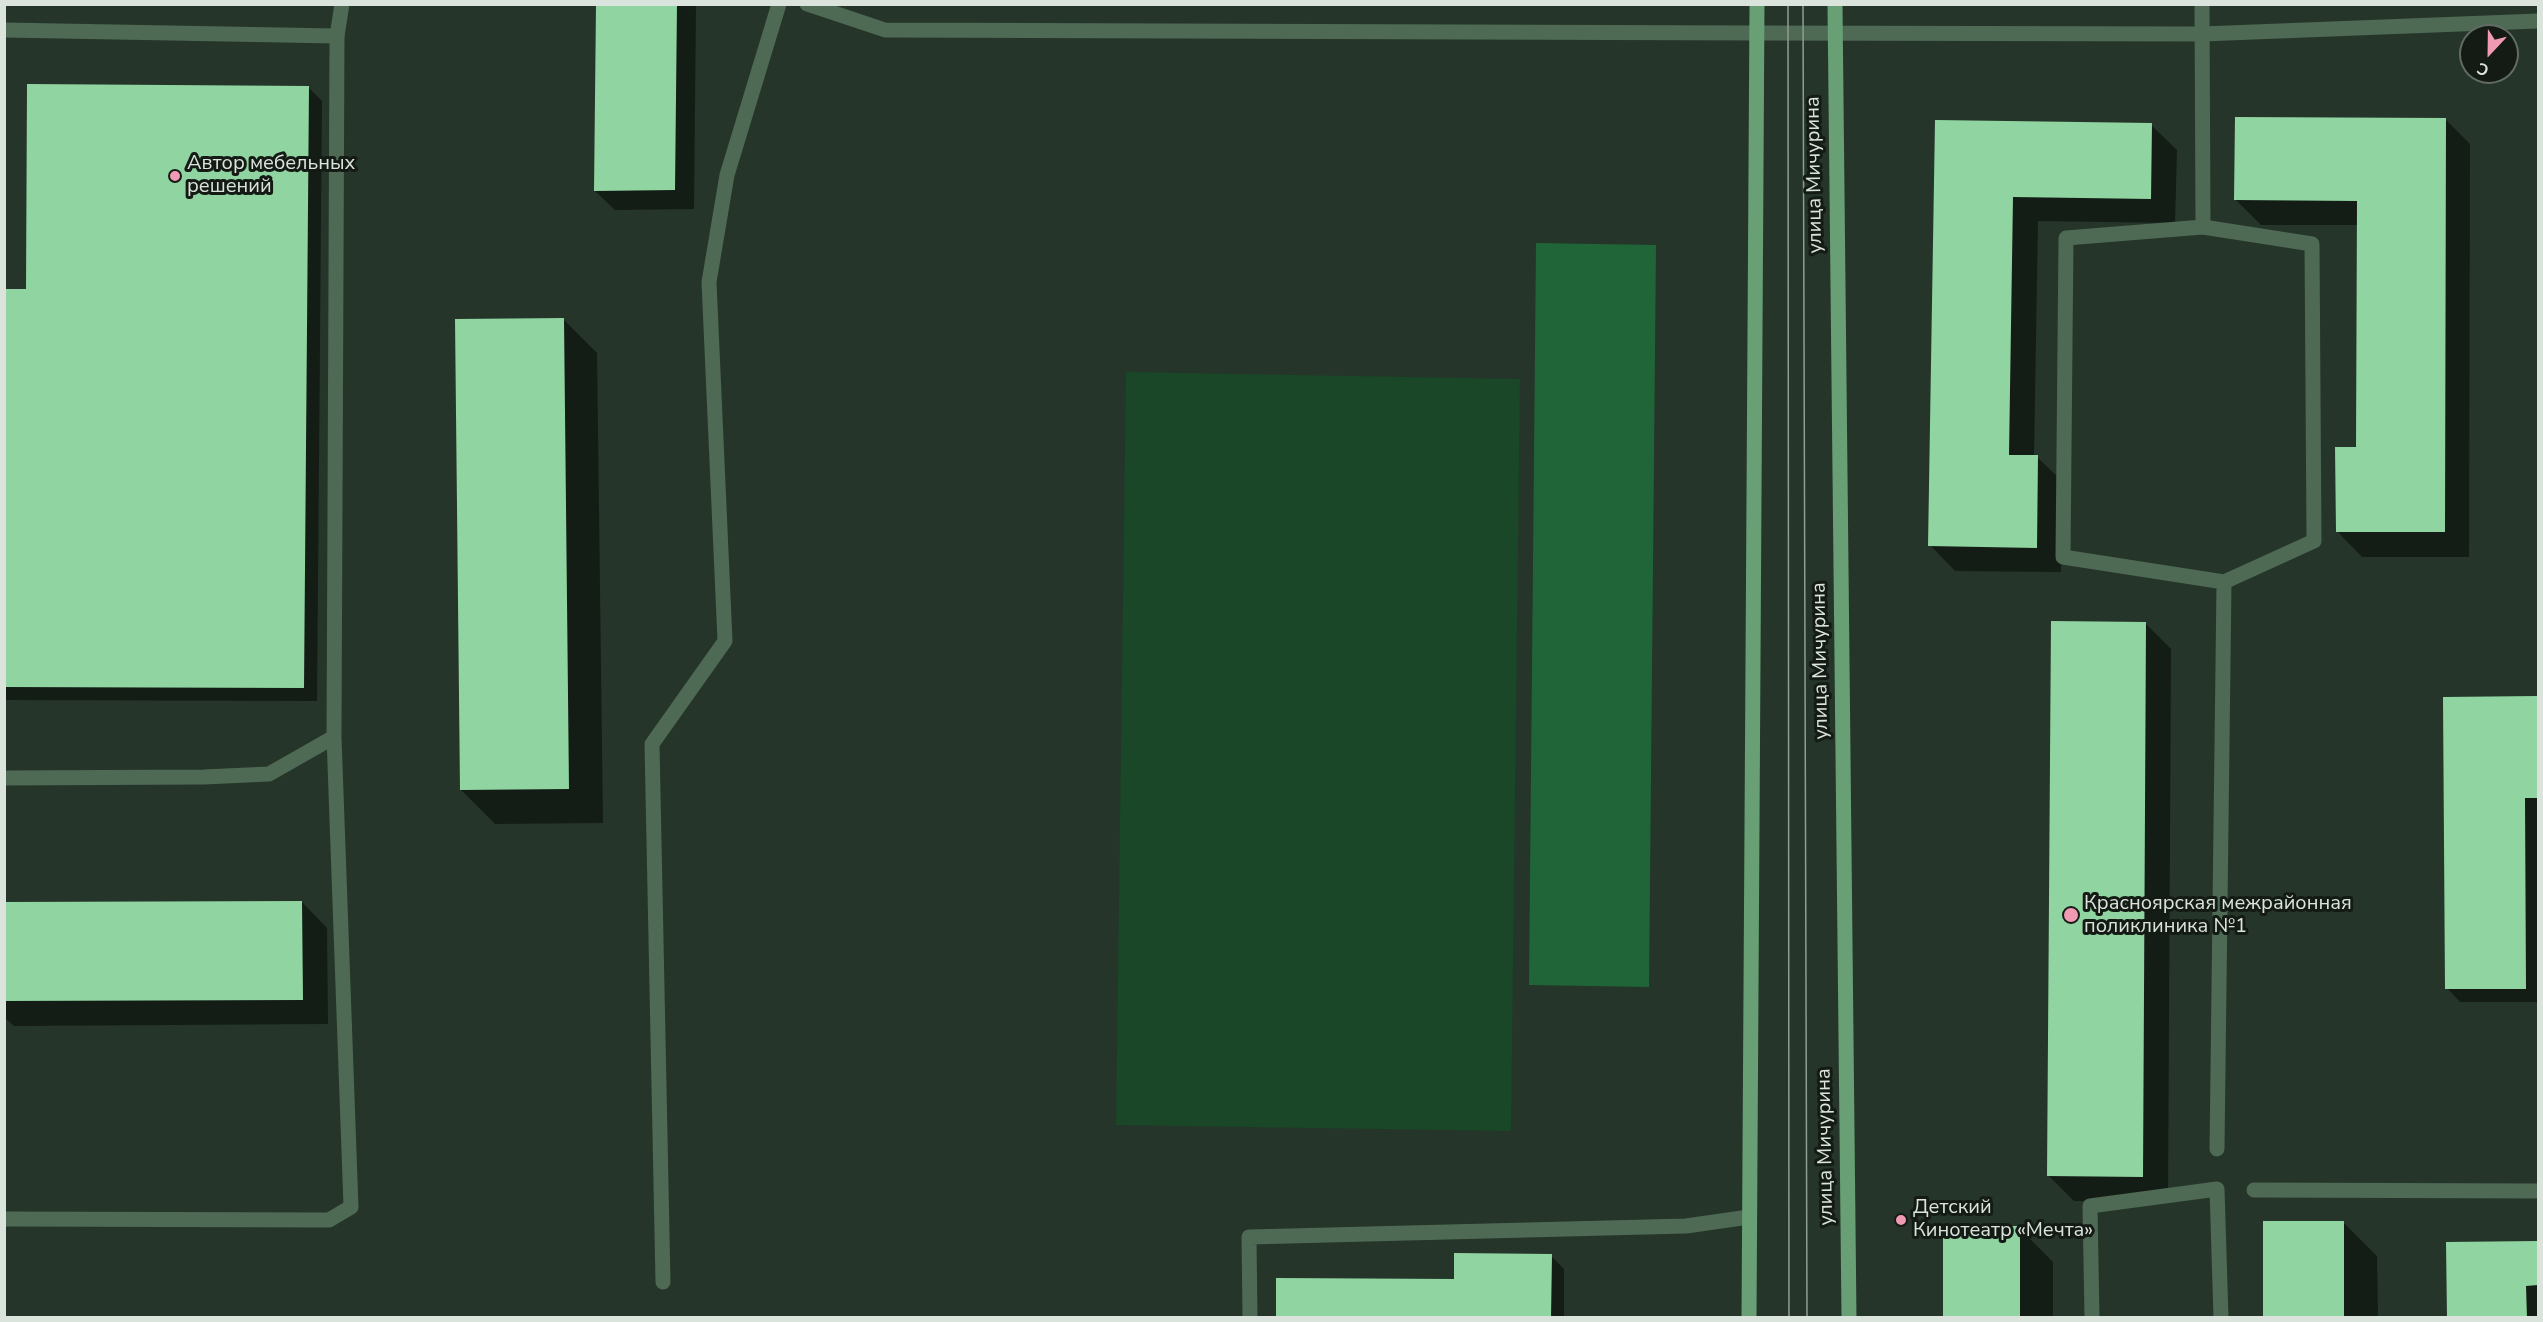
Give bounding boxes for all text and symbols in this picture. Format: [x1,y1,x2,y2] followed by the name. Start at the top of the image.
[2459,24,2519,84] north arrow
[2474,57,2492,81] text: С
[1802,96,1828,254] street label: улица Мичурина
[187,152,355,199] place label: Автор мебельных решений
[168,169,182,183] marker: Автор мебельных решений
[1808,582,1834,740] street label: улица Мичурина
[2084,892,2352,939] place label: Красноярская межрайонная поликлиника №1
[2062,906,2080,924] marker: Красноярская межрайонная поликлиника №1
[1813,1068,1839,1226] street label: улица Мичурина
[1913,1196,2093,1243] place label: Детский Кинотеатр «Мечта»
[1894,1213,1908,1227] marker: Детский Кинотеатр «Мечта»

